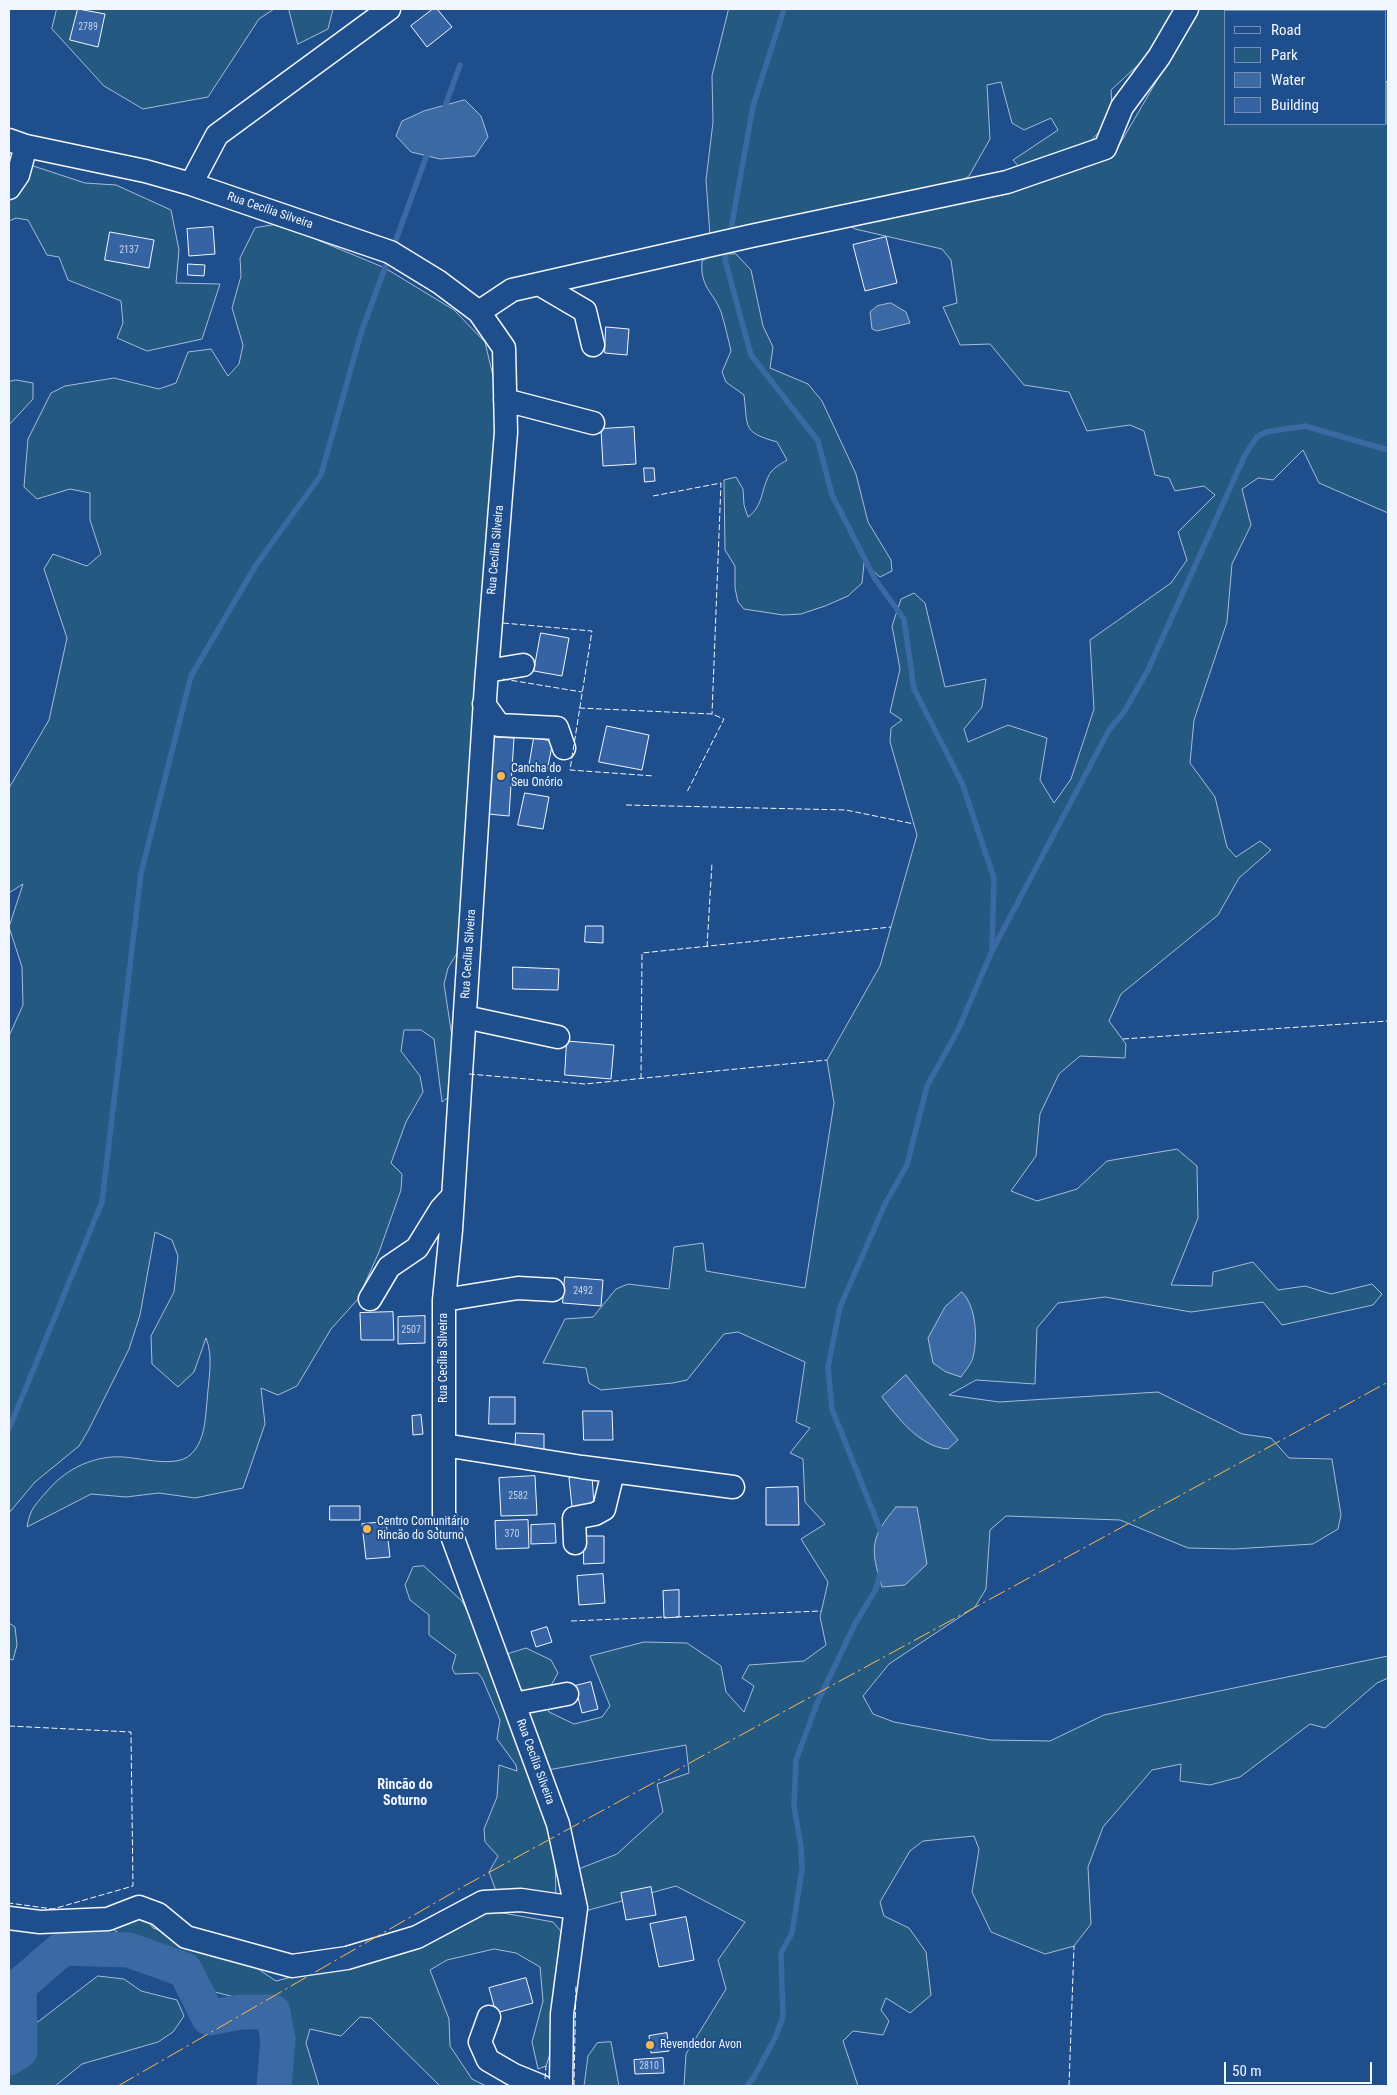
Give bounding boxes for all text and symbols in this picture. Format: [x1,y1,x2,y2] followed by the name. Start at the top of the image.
[1224,10,1387,125] legend
[78,21,98,33] house number: 2789
[1271,21,1301,39] text: Road
[1271,46,1298,64] text: Park
[1271,71,1305,89] text: Water
[1271,96,1319,114] text: Building
[225,190,315,232] street label: Rua Cecília Silveira
[119,244,139,256] house number: 2137
[485,505,507,595] street label: Rua Cecília Silveira
[511,762,563,790] place label: Cancha do Seu Onório
[495,770,507,782] marker: Cancha do Seu Onório
[459,909,479,999] street label: Rua Cecília Silveira
[573,1285,593,1297] house number: 2492
[437,1313,451,1403] street label: Rua Cecília Silveira
[401,1324,421,1336] house number: 2507
[508,1490,528,1502] house number: 2582
[377,1515,469,1543] place label: Centro Comunitário Rincão do Soturno
[361,1523,373,1535] marker: Centro Comunitário Rincão do Soturno
[505,1528,519,1540] house number: 370
[513,1717,557,1807] street label: Rua Cecília Silveira
[377,1777,433,1810] district label: Rincão do Soturno
[660,2038,742,2052] place label: Revendedor Avon
[644,2039,656,2051] marker: Revendedor Avon
[1227,2052,1374,2084] scale bar
[639,2060,659,2072] house number: 2810
[1232,2062,1262,2080] text: 50 m

